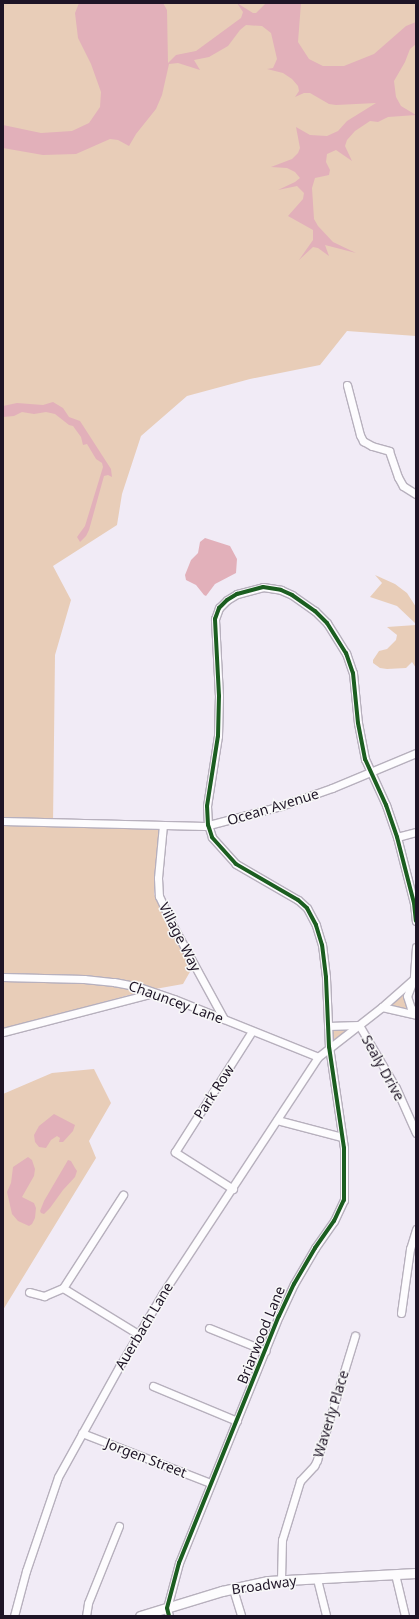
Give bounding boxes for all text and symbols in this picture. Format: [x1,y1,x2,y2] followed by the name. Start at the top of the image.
[225,785,321,829] street label: Ocean Avenue
[155,900,205,974] street label: Village Way
[126,977,226,1027] street label: Chauncey Lane
[358,1032,408,1104] street label: Sealy Drive
[190,1062,238,1122] street label: Park Row
[111,1279,177,1373] street label: Auerbach Lane
[234,1284,288,1386] street label: Briarwood Lane
[310,1368,352,1460] street label: Waverly Place
[103,1435,189,1481] street label: Jorgen Street
[230,1572,298,1598] street label: Broadway

